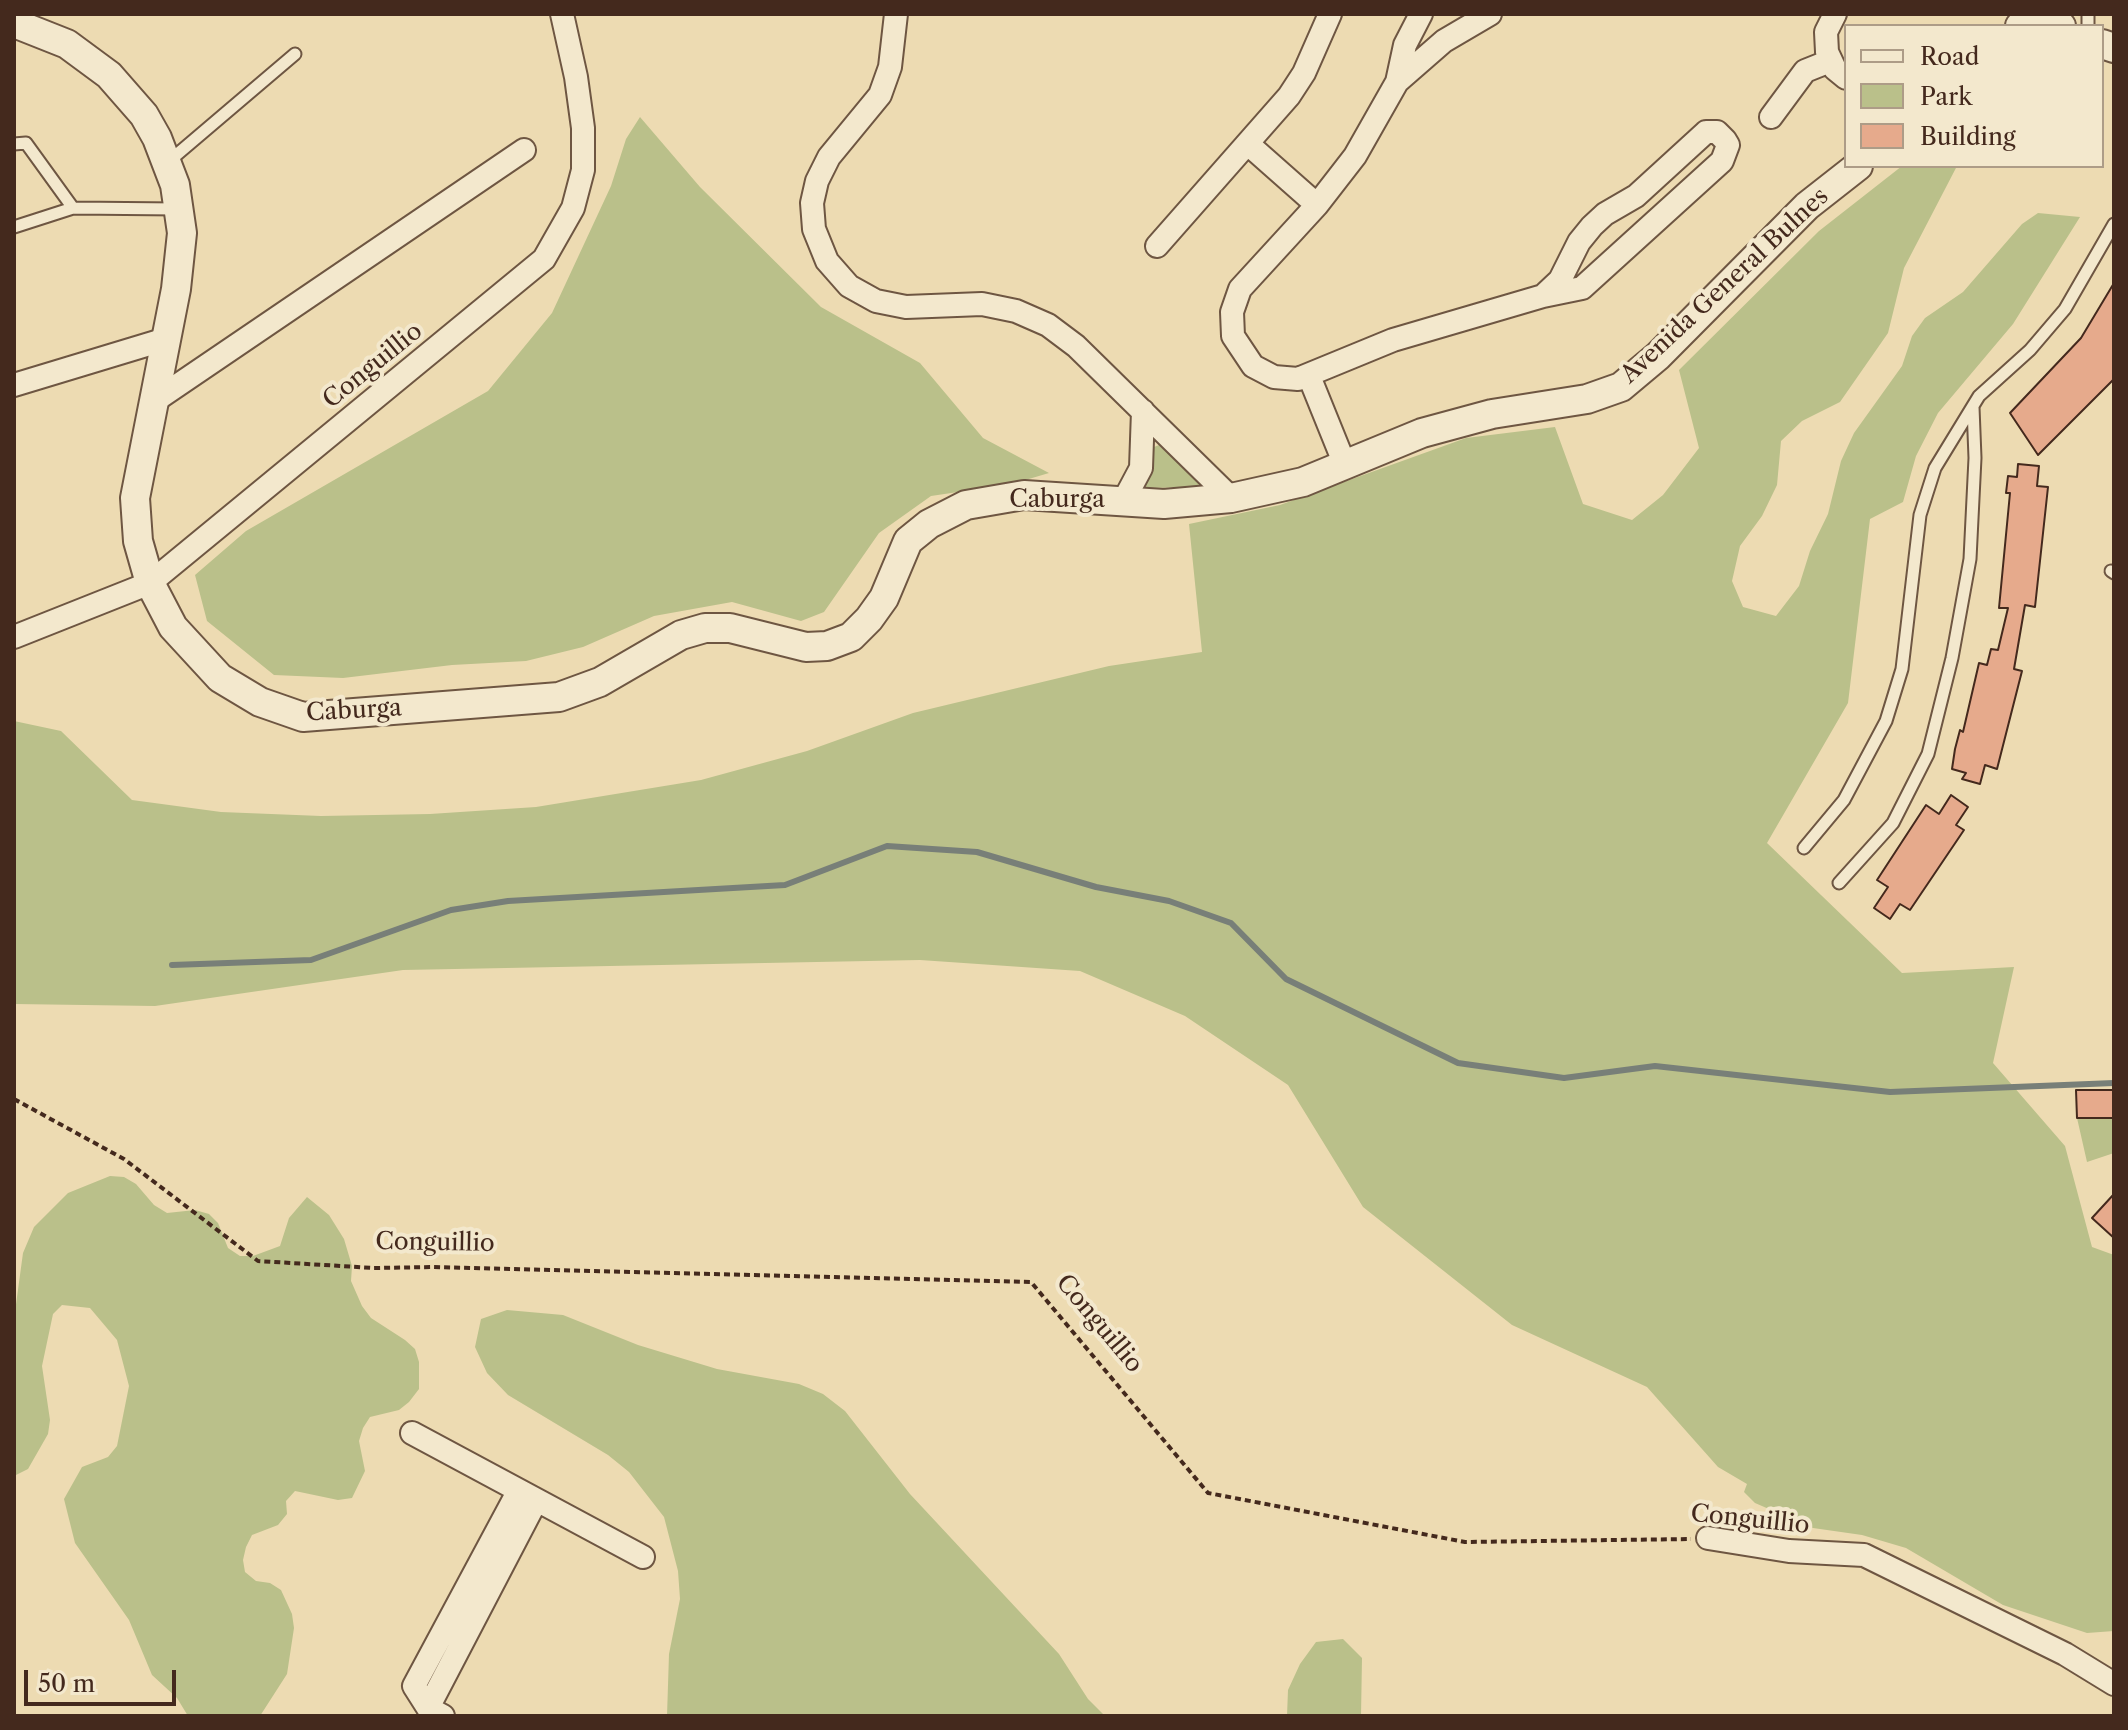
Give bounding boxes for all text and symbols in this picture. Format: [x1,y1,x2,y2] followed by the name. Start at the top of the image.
[1844,24,2104,168] legend
[1920,42,1979,71] text: Road
[1920,82,1972,111] text: Park
[1920,122,2016,151] text: Building
[1615,182,1835,390] street label: Avenida General Bulnes
[318,317,428,415] street label: Conguillio
[1009,486,1105,514] street label: Caburga
[305,694,403,728] street label: Caburga
[375,1228,495,1258] street label: Conguillio
[1050,1269,1148,1379] street label: Conguillio
[1689,1499,1811,1541] street label: Conguillio
[28,1654,180,1704] scale bar
[38,1669,95,1698] text: 50 m

